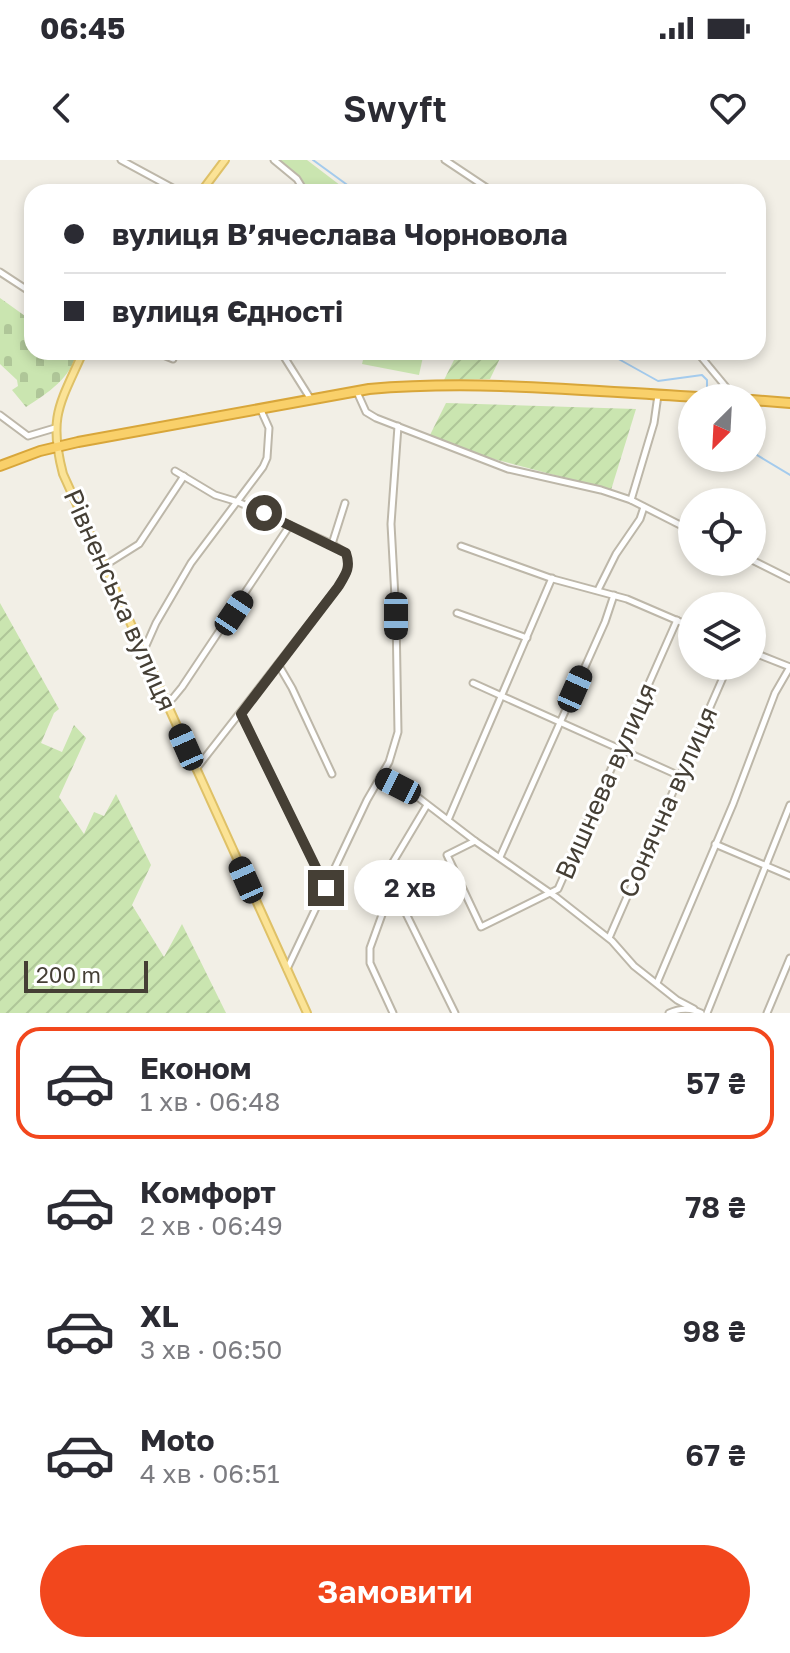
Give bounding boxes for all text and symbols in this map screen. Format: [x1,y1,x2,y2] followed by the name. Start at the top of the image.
[40,10,125,46] text: 06:45
[40,86,84,130] icon: back
[706,86,750,130] icon: heart
[343,87,447,130] text: Swyft
[112,216,568,252] text: вулиця Вʼячеслава Чорновола
[112,293,343,329] text: вулиця Єдності
[678,384,766,472] north arrow
[678,384,766,680] map controls
[58,484,183,716] street label: Рівненська вулиця
[678,488,766,576] button: locate
[246,495,282,531] route start
[211,586,257,640] car
[384,592,408,640] car
[678,592,766,680] button: layers
[554,662,596,716] car
[548,678,663,884] street label: Вишнева вулиця
[612,701,724,902] street label: Сонячна вулиця
[165,720,207,774] car
[371,764,425,808] car
[225,853,267,907] car
[354,860,466,916] callout: 2 хв
[308,870,344,906] route end
[384,872,436,903] text: 2 хв
[24,957,148,993] scale bar
[36,961,101,988] text: 200 m
[44,1047,116,1119] icon: car
[140,1050,251,1086] text: Економ
[686,1065,746,1101] text: 57 ₴
[140,1086,280,1117] text: 1 хв · 06:48
[44,1171,116,1243] icon: car
[140,1174,276,1210] text: Комфорт
[685,1189,746,1225] text: 78 ₴
[140,1210,283,1241] text: 2 хв · 06:49
[44,1295,116,1367] icon: car
[140,1298,179,1334] text: XL
[683,1313,746,1349] text: 98 ₴
[140,1334,282,1365] text: 3 хв · 06:50
[44,1419,116,1491] icon: car
[140,1422,215,1458] text: Moto
[685,1437,746,1473] text: 67 ₴
[140,1458,280,1489] text: 4 хв · 06:51
[40,1545,750,1637] button: Замовити

